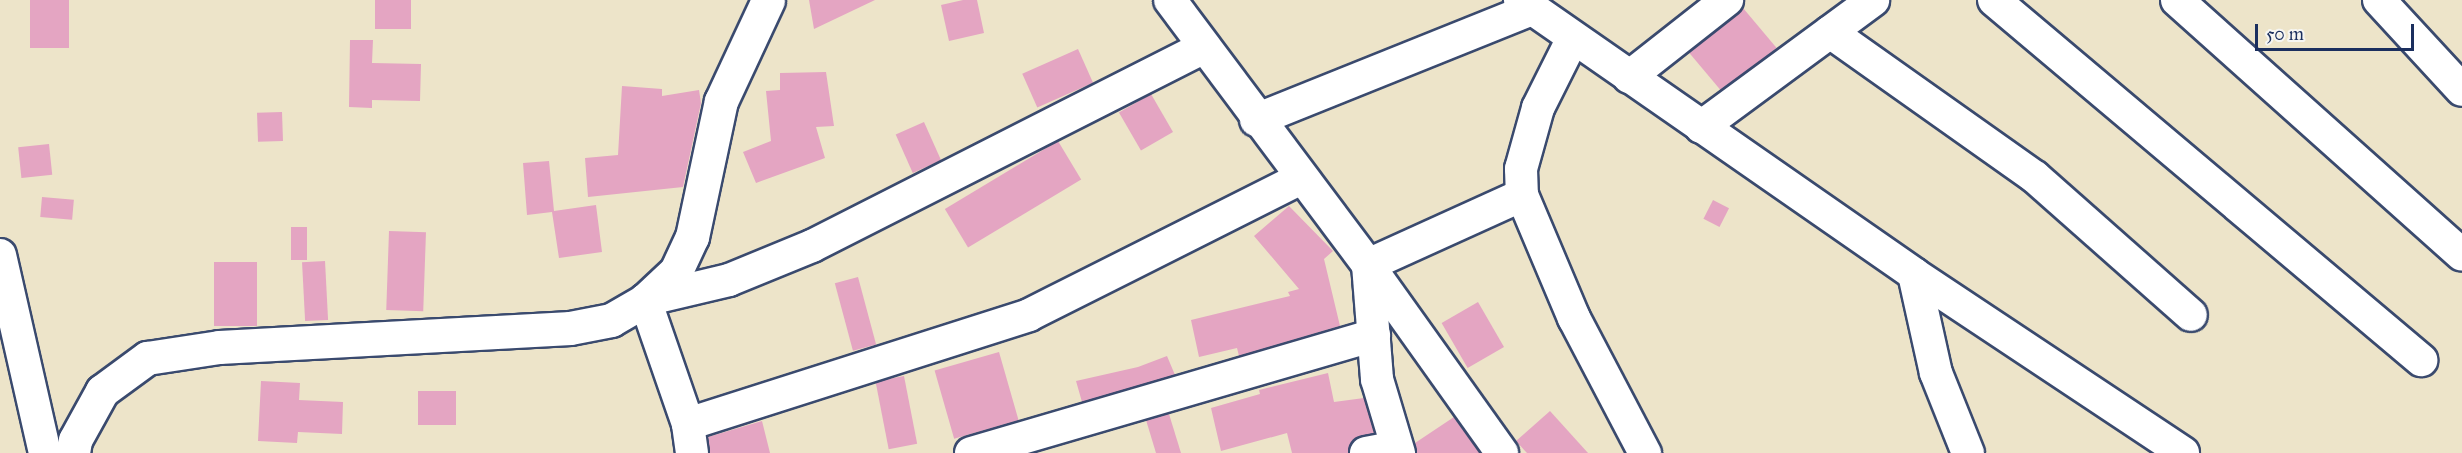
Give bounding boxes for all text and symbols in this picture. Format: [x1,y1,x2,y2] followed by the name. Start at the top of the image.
[2258,12,2417,50] scale bar
[2266,23,2304,45] text: 50 m

